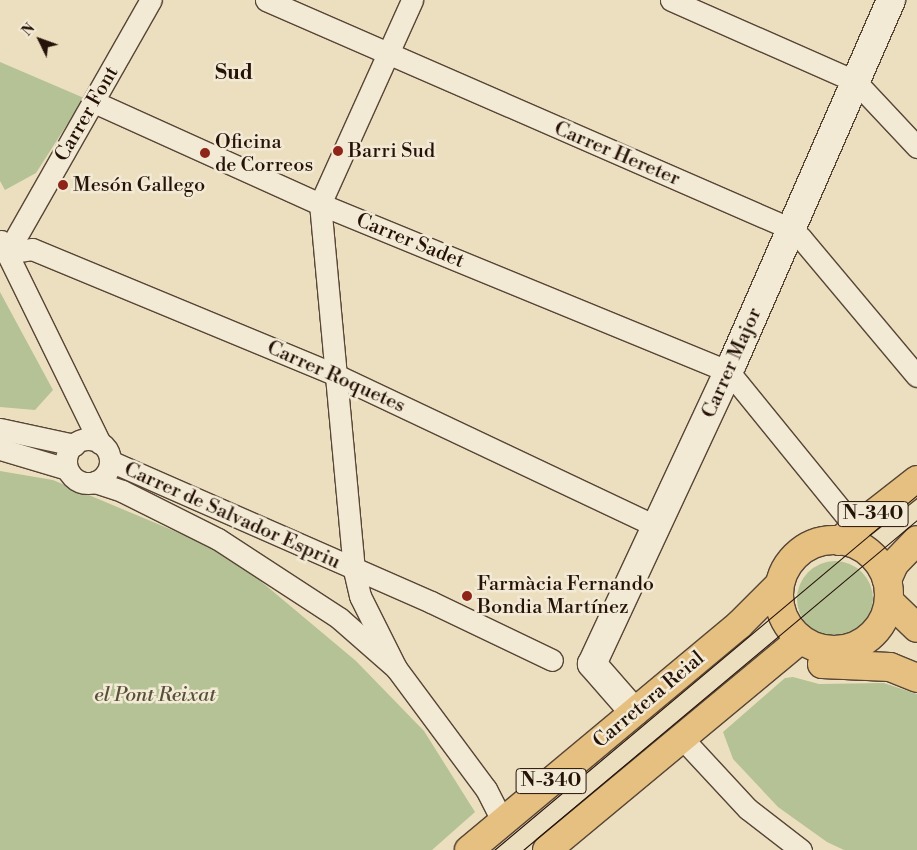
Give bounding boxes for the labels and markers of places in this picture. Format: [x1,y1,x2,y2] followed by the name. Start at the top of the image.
[215,130,313,177] place label: Oficina de Correos
[348,139,435,163] place label: Barri Sud
[332,145,344,157] marker: Barri Sud
[199,147,211,159] marker: Oficina de Correos
[73,173,205,197] place label: Mesón Gallego
[57,179,69,191] marker: Mesón Gallego
[477,572,654,619] place label: Farmàcia Fernando Bondia Martínez
[461,590,473,602] marker: Farmàcia Fernando Bondia Martínez

